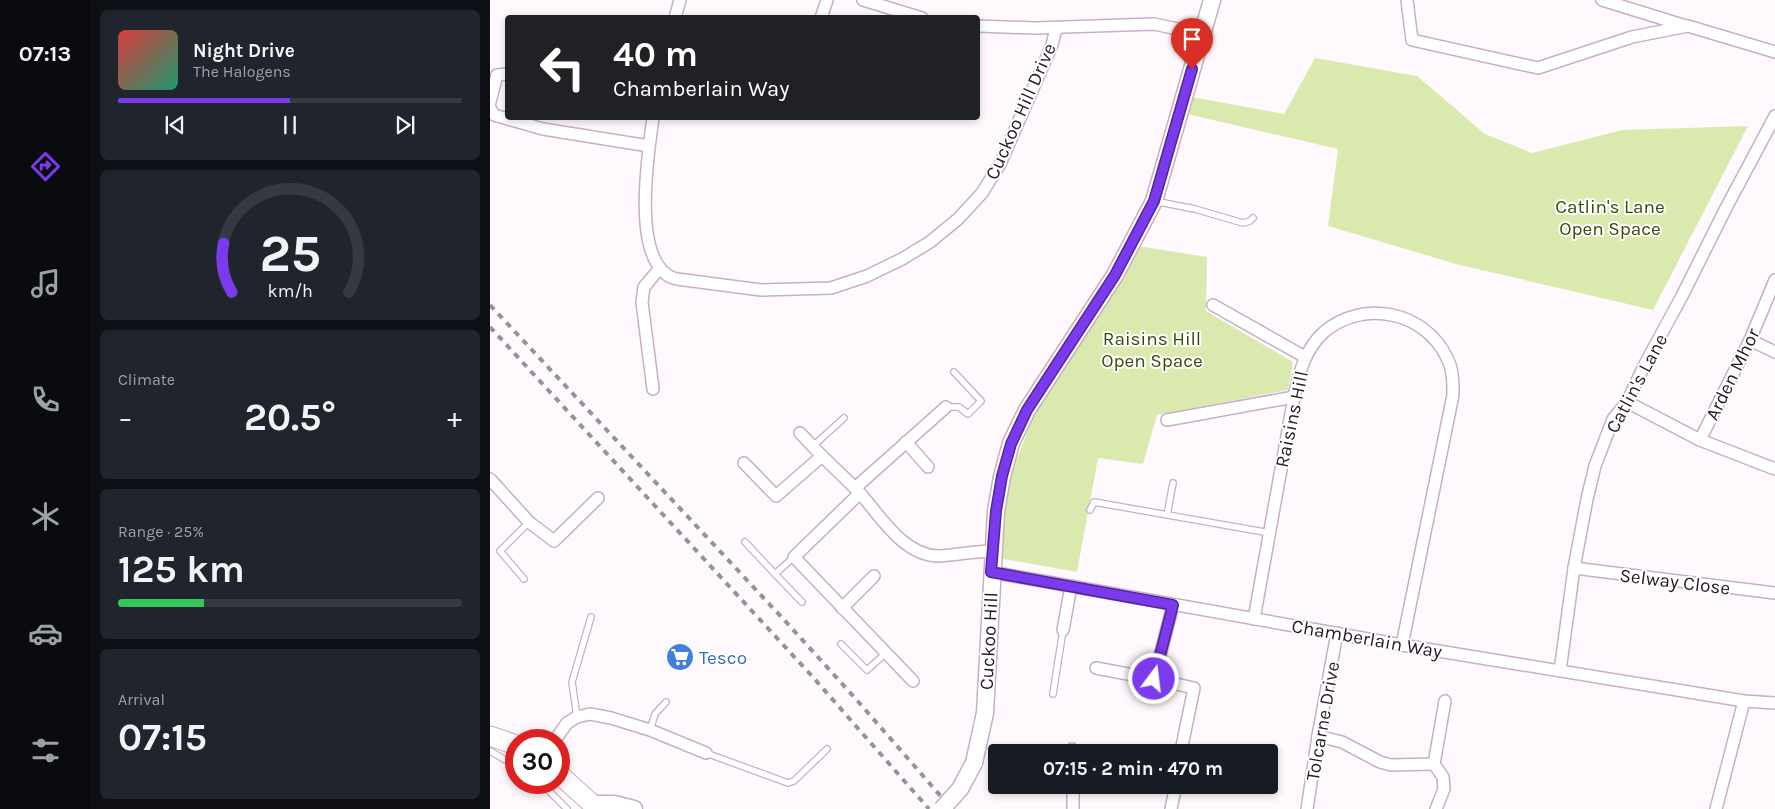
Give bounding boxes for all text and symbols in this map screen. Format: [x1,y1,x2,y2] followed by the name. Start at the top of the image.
[1171,18,1213,69] pin
[1178,25,1206,53] icon: arrive
[613,34,698,75] text: 40 m
[530,35,595,100] icon: left
[193,40,295,62] text: Night Drive
[981,40,1061,183] street label: Cuckoo Hill Drive
[19,41,71,67] text: 07:13
[193,62,291,81] text: The Halogens
[613,76,789,102] text: Chamberlain Way
[161,111,189,139] icon: previous
[276,111,304,139] icon: pause
[391,111,419,139] icon: next
[28,149,63,184] icon: directions
[1555,196,1665,240] park label: Catlin's Lane Open Space
[259,223,321,284] text: 25
[28,266,63,301] icon: music
[267,281,313,302] text: km/h
[1701,325,1765,424] street label: Arden Mhor
[1101,328,1203,372] park label: Raisins Hill Open Space
[1602,330,1672,437] street label: Catlin's Lane
[1271,369,1313,470] street label: Raisins Hill
[118,370,175,389] text: Climate
[28,382,63,417] icon: phone
[244,395,336,440] text: 20.5°
[118,401,133,434] text: −
[447,401,462,434] text: +
[28,499,63,534] icon: climate
[118,522,204,541] text: Range · 25%
[118,547,245,592] text: 125 km
[1618,564,1731,600] street label: Selway Close
[975,592,1003,691] street label: Cuckoo Hill
[1290,615,1444,663] street label: Chamberlain Way
[28,616,63,651] icon: car
[665,642,695,672] supermarket icon: Tesco
[699,647,747,669] place label: Tesco
[1127,652,1179,704] position arrow
[1302,660,1344,783] street label: Tolcarne Drive
[118,690,165,709] text: Arrival
[118,715,207,760] text: 07:15
[505,729,570,794] speed limit sign: 30
[28,733,63,768] icon: filters
[1043,758,1223,780] text: 07:15 · 2 min · 470 m

